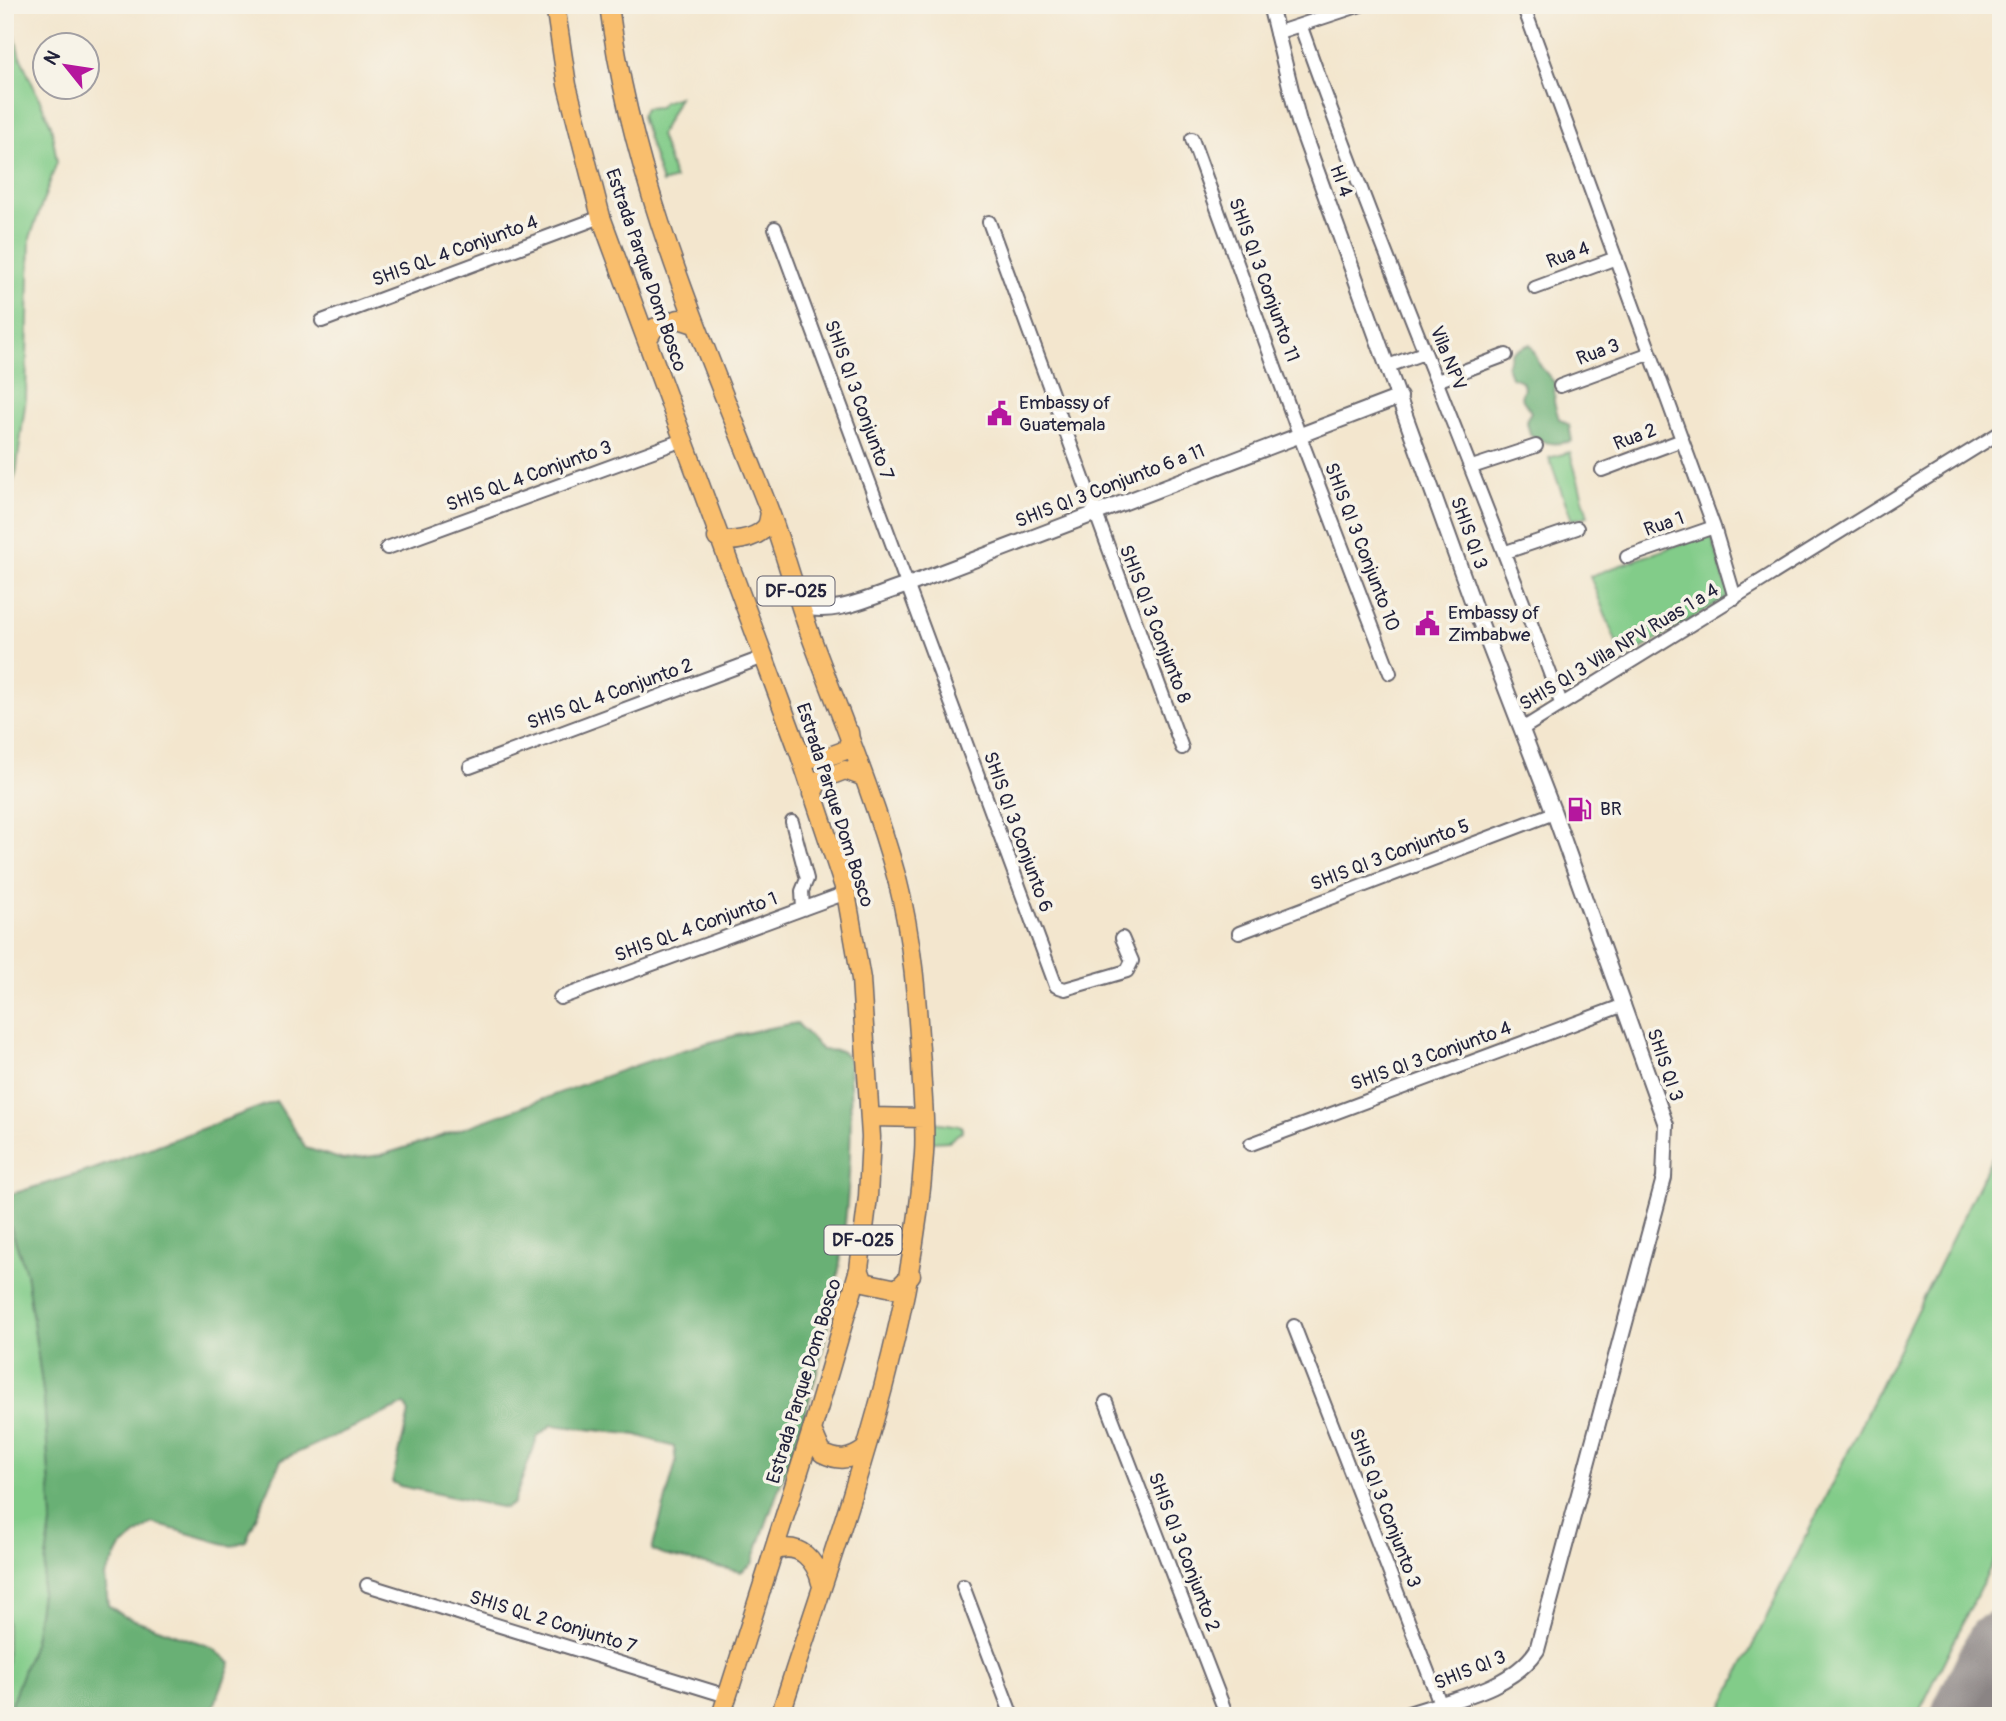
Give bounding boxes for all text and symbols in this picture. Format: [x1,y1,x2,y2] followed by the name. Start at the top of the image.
[32,32,102,102] north arrow
[39,46,66,70] text: N
[1324,162,1358,200] street label: HI 4
[600,165,692,375] street label: Estrada Parque Dom Bosco
[1223,195,1305,365] street label: SHIS QI 3 Conjunto 11
[369,210,541,292] street label: SHIS QL 4 Conjunto 4
[1543,236,1593,274] street label: Rua 4
[819,317,899,483] street label: SHIS QI 3 Conjunto 7
[1424,322,1472,394] street label: Vila NPV
[1573,333,1623,371] street label: Rua 3
[1019,391,1111,437] place label: Embassy of Guatemala
[985,400,1013,428] public building icon: Embassy of Guatemala
[1610,418,1660,456] street label: Rua 2
[443,435,615,517] street label: SHIS QL 4 Conjunto 3
[1012,439,1208,533] street label: SHIS QI 3 Conjunto 6 a 11
[1319,459,1405,635] street label: SHIS QI 3 Conjunto 10
[1445,493,1493,573] street label: SHIS QI 3
[1641,506,1687,542] street label: Rua 1
[1114,541,1196,707] street label: SHIS QI 3 Conjunto 8
[758,576,834,606] road number: DF-025
[1515,578,1723,716] street label: SHIS QI 3 Vila NPV Ruas 1 a 4
[1448,601,1540,647] place label: Embassy of Zimbabwe
[1414,610,1442,638] public building icon: Embassy of Zimbabwe
[524,653,696,735] street label: SHIS QL 4 Conjunto 2
[791,700,879,910] street label: Estrada Parque Dom Bosco
[978,748,1058,916] street label: SHIS QI 3 Conjunto 6
[1566,795,1594,823] fuel station icon: BR
[1600,797,1622,821] place label: BR
[1307,814,1473,896] street label: SHIS QI 3 Conjunto 5
[611,886,781,968] street label: SHIS QL 4 Conjunto 1
[1347,1016,1515,1096] street label: SHIS QI 3 Conjunto 4
[1641,1025,1689,1105] street label: SHIS QI 3
[824,1226,902,1254] road number: DF-025
[761,1276,847,1486] street label: Estrada Parque Dom Bosco
[1344,1425,1426,1591] street label: SHIS QI 3 Conjunto 3
[1143,1469,1225,1635] street label: SHIS QI 3 Conjunto 2
[467,1585,639,1659] street label: SHIS QL 2 Conjunto 7
[1431,1645,1509,1695] street label: SHIS QI 3

